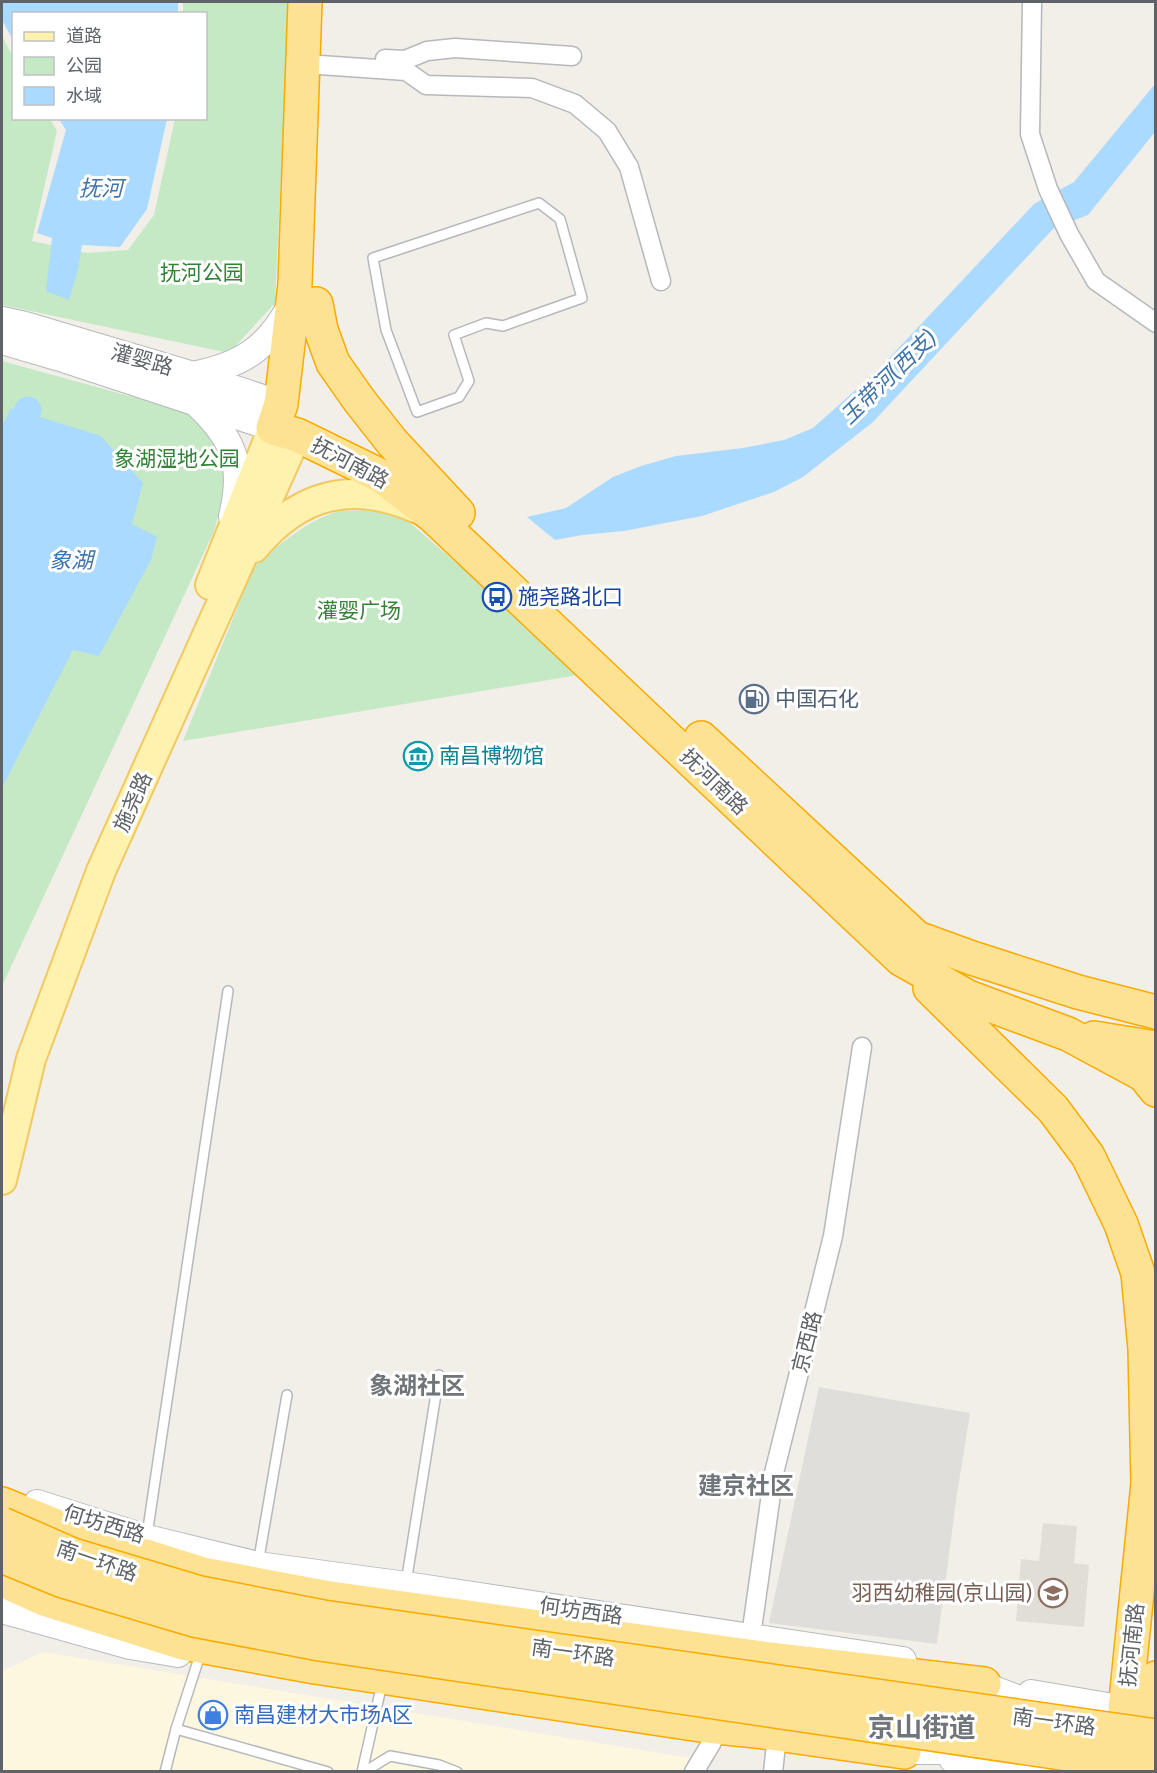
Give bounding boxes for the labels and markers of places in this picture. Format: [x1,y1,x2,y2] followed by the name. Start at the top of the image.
[481,581,513,613] bus stop icon: 施尧路北口
[518,584,623,610] place label: 施尧路北口
[738,683,770,715] fuel station icon: 中国石化
[775,686,859,712] place label: 中国石化
[402,740,434,772] museum icon: 南昌博物馆
[439,743,544,769] place label: 南昌博物馆
[1037,1577,1069,1609] school or university icon: 羽西幼稚园(京山园)
[852,1580,1032,1606] place label: 羽西幼稚园(京山园)
[197,1699,229,1731] shop icon: 南昌建材大市场A区
[234,1702,413,1728] place label: 南昌建材大市场A区

